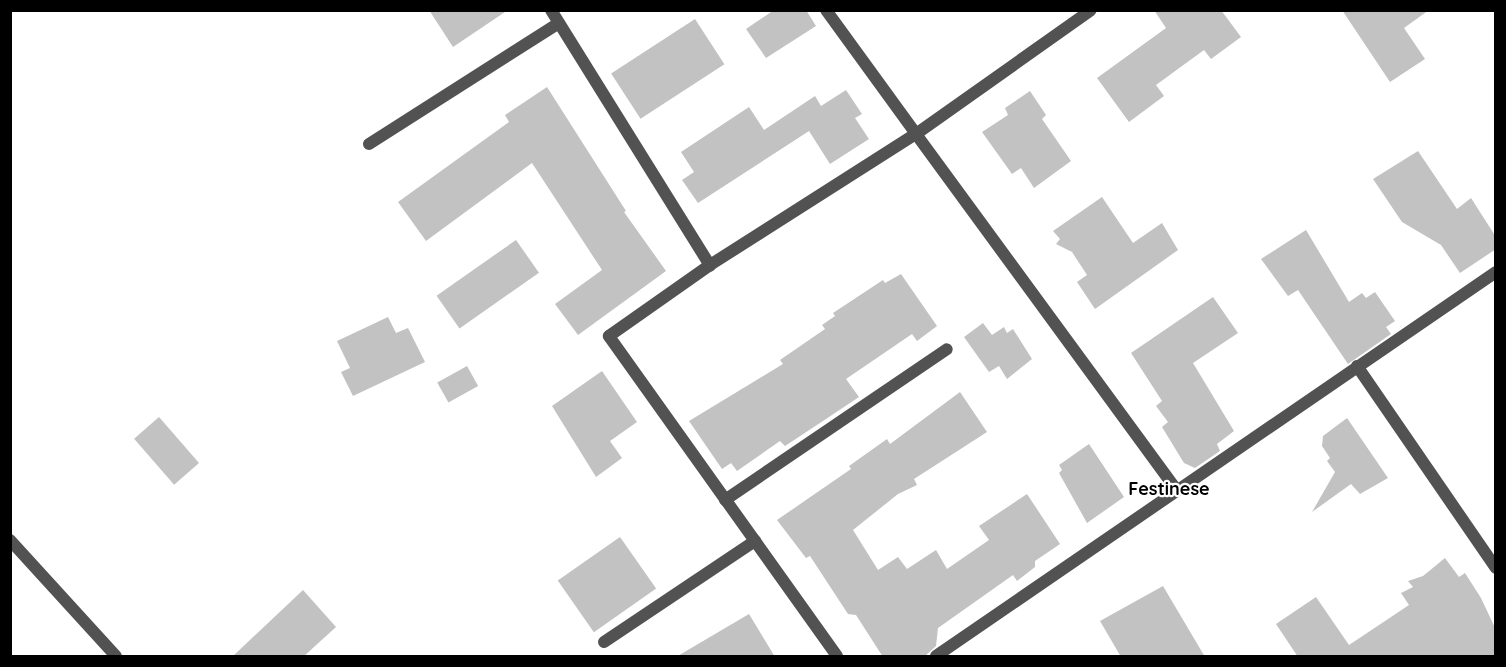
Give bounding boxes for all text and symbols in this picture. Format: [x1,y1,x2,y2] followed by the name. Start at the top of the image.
[1128,478,1210,500] district label: Festinese

